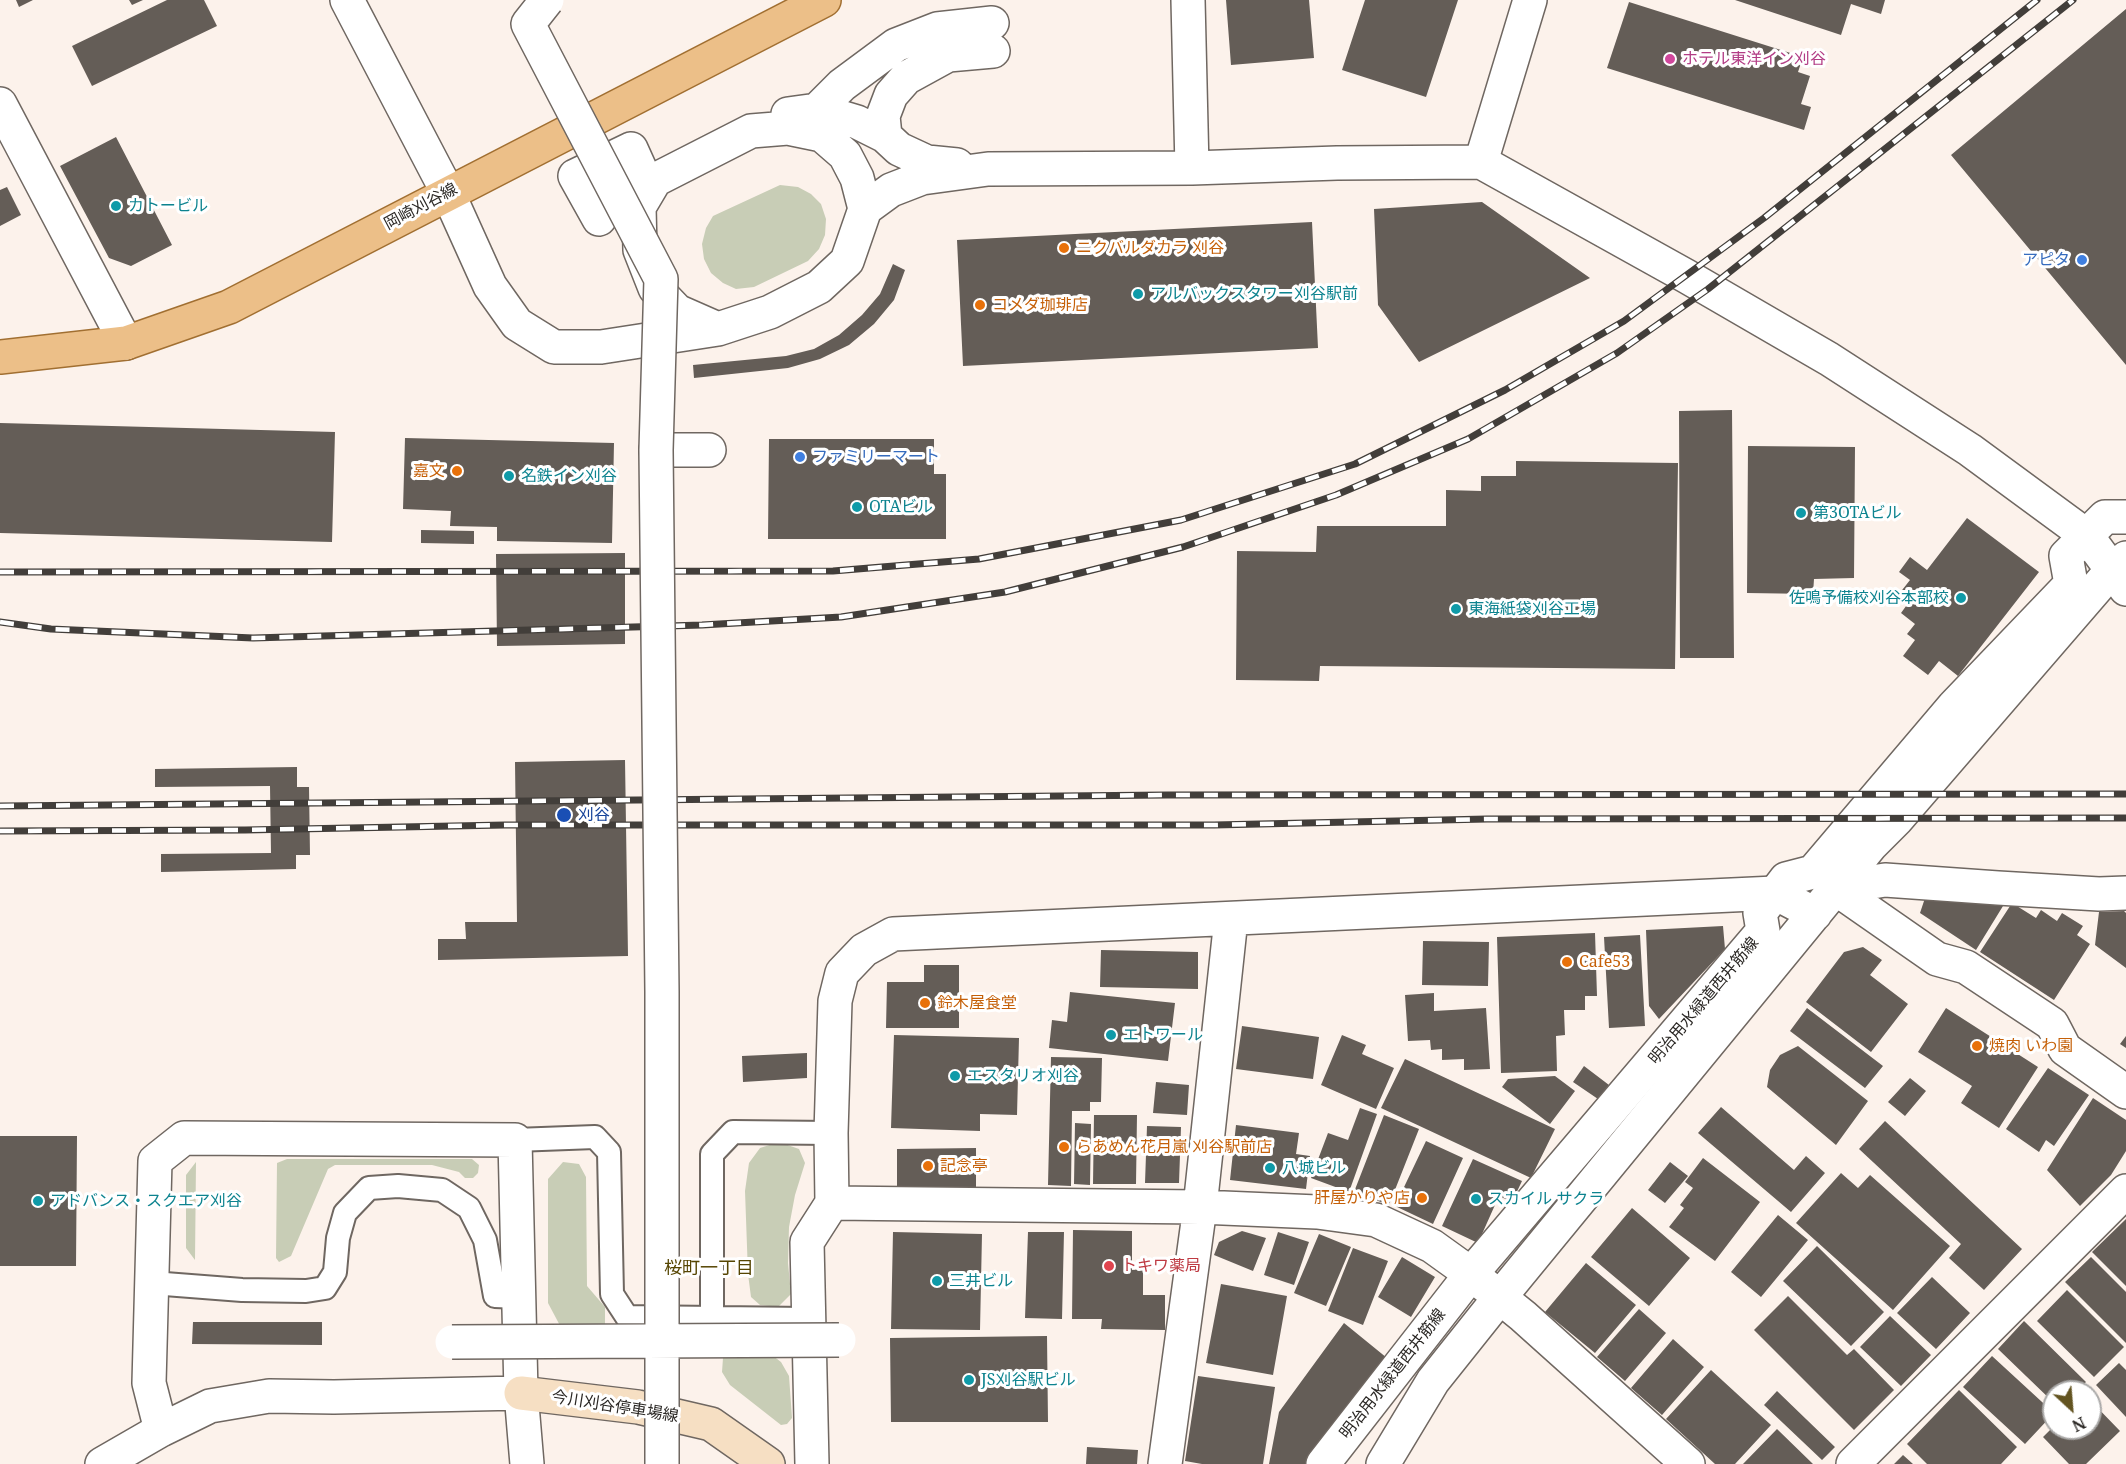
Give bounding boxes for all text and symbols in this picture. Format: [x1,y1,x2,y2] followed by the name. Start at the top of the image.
[1682,49,1826,69] place label: ホテル東洋イン刈谷
[1663,52,1677,66] marker: ホテル東洋イン刈谷
[381,180,461,234] street label: 岡崎刈谷線
[128,196,208,216] place label: カトービル
[109,199,123,213] marker: カトービル
[1076,238,1224,258] place label: ニクバルダカラ 刈谷
[1057,241,1071,255] marker: ニクバルダカラ 刈谷
[2022,250,2070,270] place label: アピタ
[2075,253,2089,267] marker: アピタ
[1150,284,1358,304] place label: アルバックスタワー刈谷駅前
[1131,287,1145,301] marker: アルバックスタワー刈谷駅前
[992,295,1088,315] place label: コメダ珈琲店
[973,298,987,312] marker: コメダ珈琲店
[812,447,940,467] place label: ファミリーマート
[793,450,807,464] marker: ファミリーマート
[413,461,445,481] place label: 嘉文
[450,464,464,478] marker: 嘉文
[521,466,617,486] place label: 名鉄イン刈谷
[502,469,516,483] marker: 名鉄イン刈谷
[869,497,933,517] place label: OTAビル
[850,500,864,514] marker: OTAビル
[1813,503,1902,523] place label: 第3OTAビル
[1794,506,1808,520] marker: 第3OTAビル
[1789,588,1949,608] place label: 佐鳴予備校刈谷本部校
[1954,591,1968,605] marker: 佐鳴予備校刈谷本部校
[1468,599,1596,619] place label: 東海紙袋刈谷工場
[1449,602,1463,616] marker: 東海紙袋刈谷工場
[578,805,610,825] place label: 刈谷
[555,806,573,824] marker: 刈谷
[1645,934,1763,1068] street label: 明治用水緑道西井筋線
[1579,952,1630,972] place label: Cafe53
[1560,955,1574,969] marker: Cafe53
[937,993,1017,1013] place label: 鈴木屋食堂
[918,996,932,1010] marker: 鈴木屋食堂
[1123,1025,1203,1045] place label: エトワール
[1104,1028,1118,1042] marker: エトワール
[1989,1036,2073,1056] place label: 焼肉 いわ園
[1970,1039,1984,1053] marker: 焼肉 いわ園
[967,1066,1079,1086] place label: エスタリオ刈谷
[948,1069,962,1083] marker: エスタリオ刈谷
[1076,1137,1272,1157] place label: らあめん花月嵐 刈谷駅前店
[1057,1140,1071,1154] marker: らあめん花月嵐 刈谷駅前店
[940,1156,988,1176] place label: 記念亭
[1282,1158,1346,1178] place label: 八城ビル
[921,1159,935,1173] marker: 記念亭
[1263,1161,1277,1175] marker: 八城ビル
[1314,1188,1410,1208] place label: 肝屋かりや店
[1488,1189,1604,1209] place label: スカイル サクラ
[50,1191,242,1211] place label: アドバンス・スクエア刈谷
[1415,1191,1429,1205] marker: 肝屋かりや店
[1469,1192,1483,1206] marker: スカイル サクラ
[31,1194,45,1208] marker: アドバンス・スクエア刈谷
[1121,1256,1201,1276] place label: トキワ薬局
[664,1258,754,1280] district label: 桜町一丁目
[1102,1259,1116,1273] marker: トキワ薬局
[949,1271,1013,1291] place label: 三井ビル
[930,1274,944,1288] marker: 三井ビル
[1336,1305,1450,1443] street label: 明治用水緑道西井筋線
[981,1370,1075,1390] place label: JS刈谷駅ビル
[962,1373,976,1387] marker: JS刈谷駅ビル
[2042,1380,2102,1440] north arrow
[550,1388,680,1426] street label: 今川刈谷停車場線
[2069,1412,2090,1437] text: N

